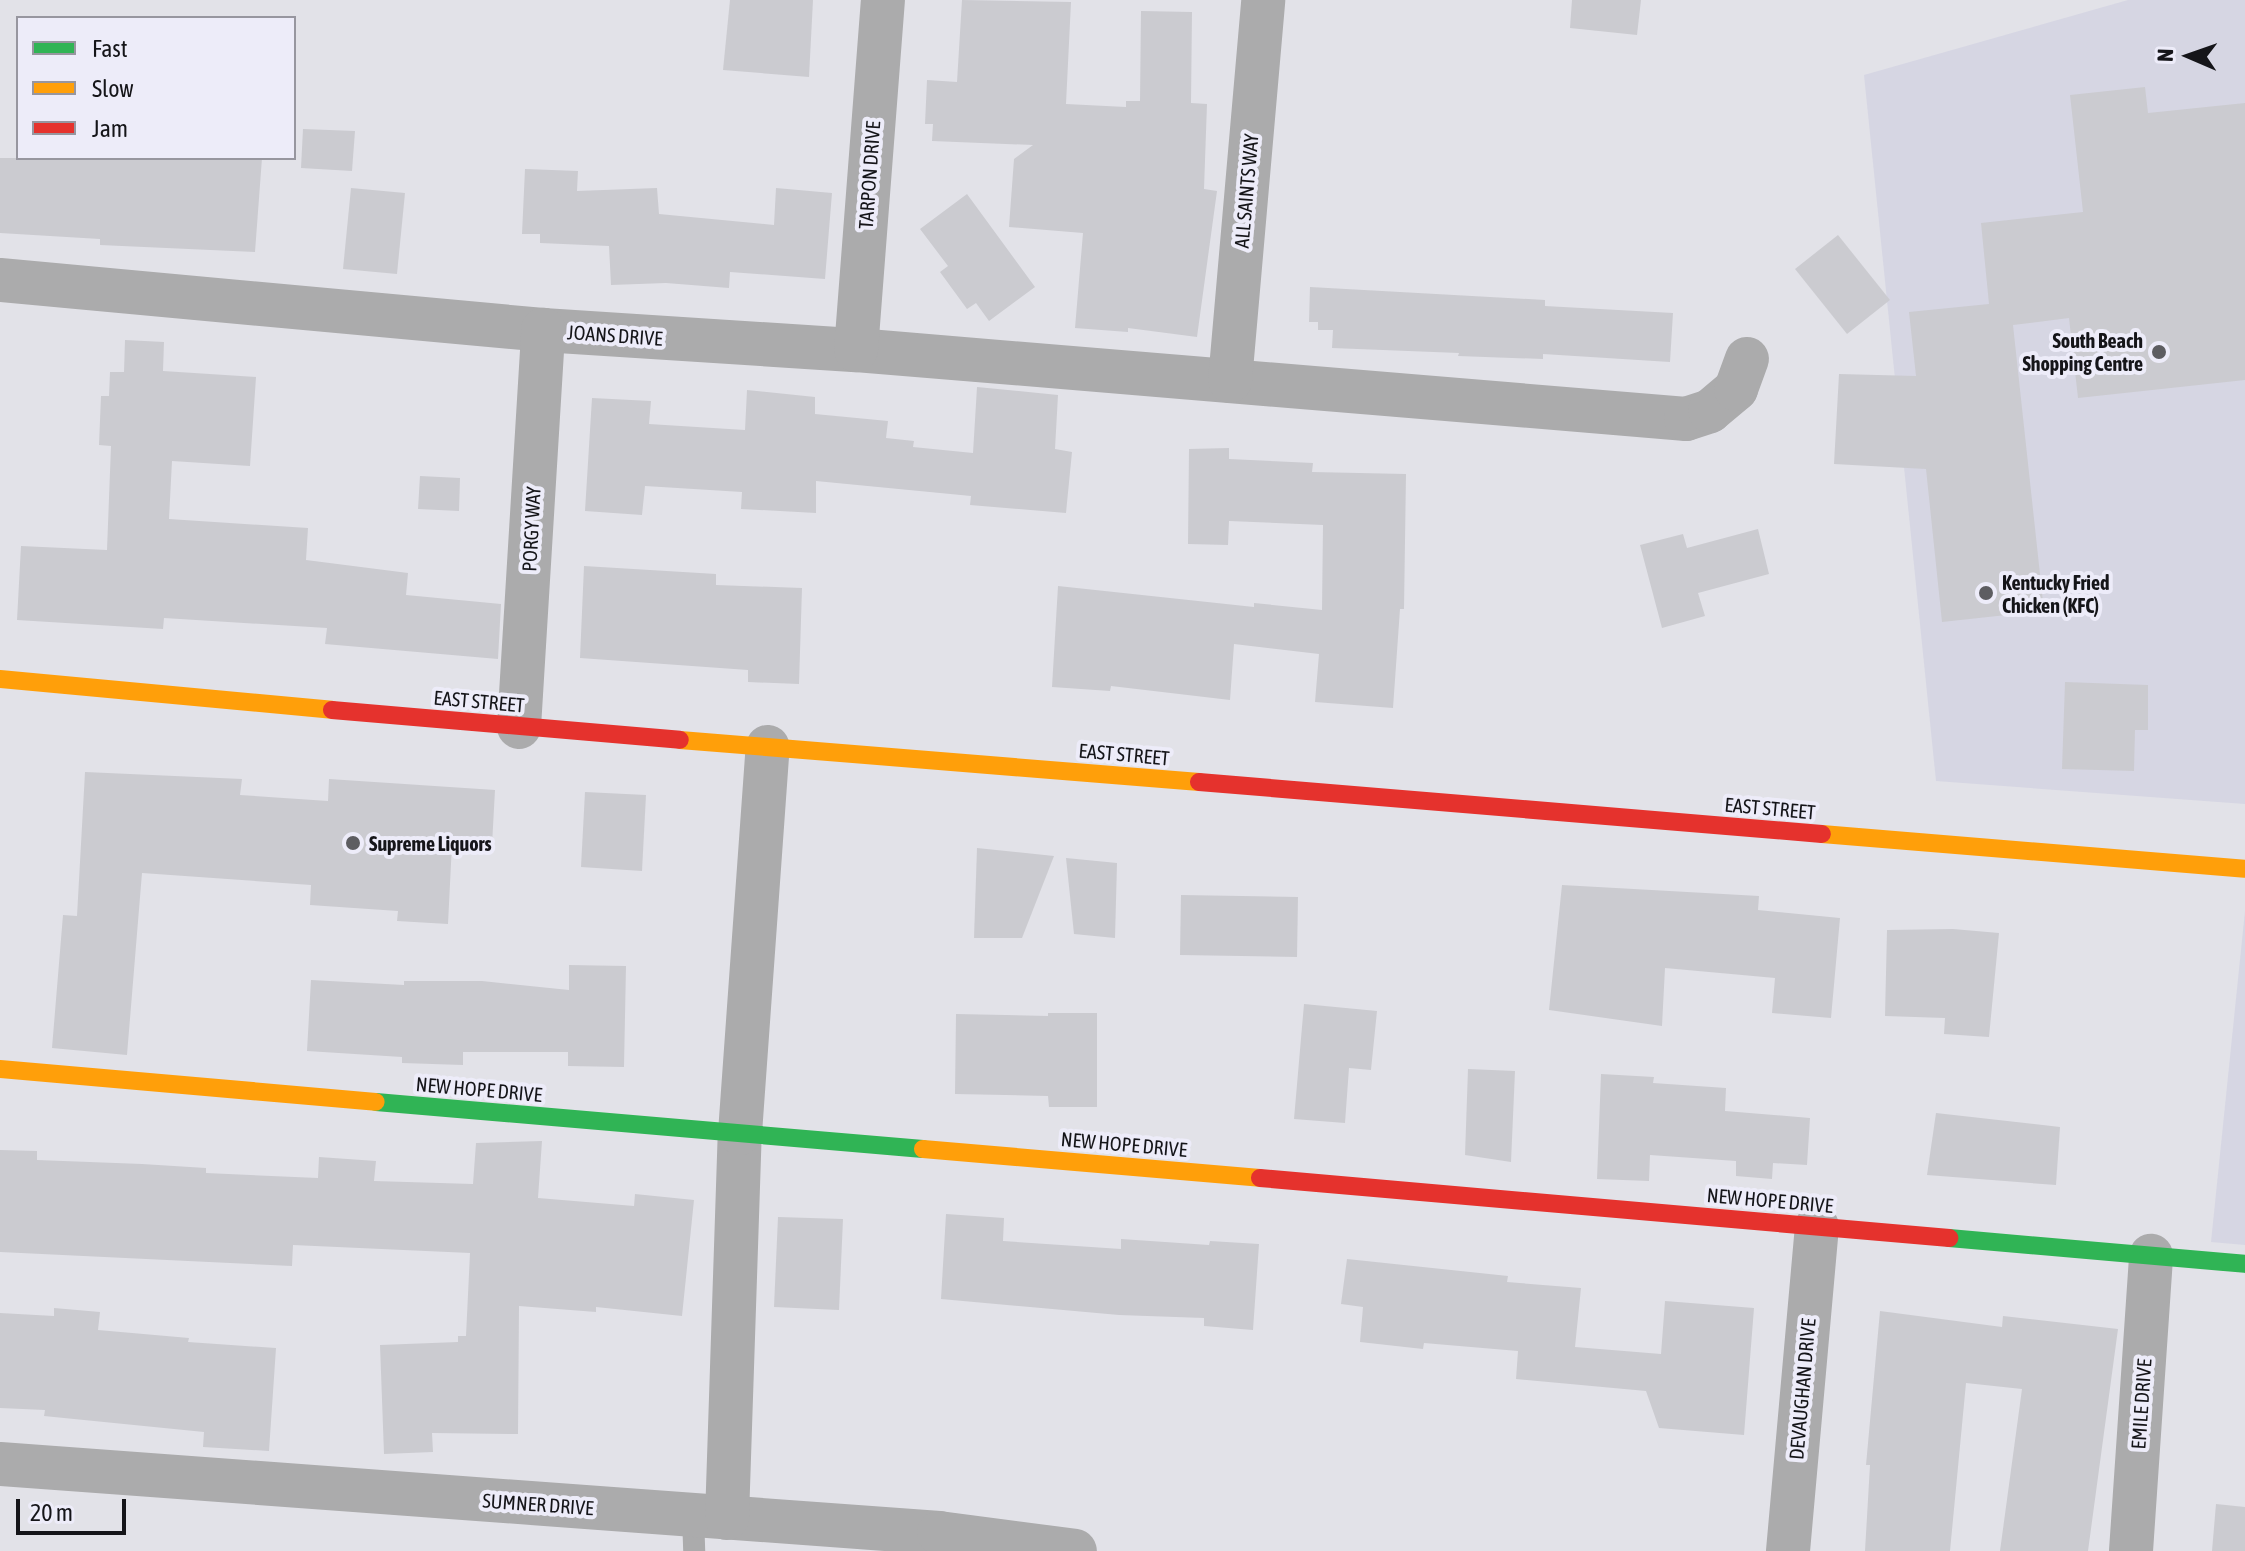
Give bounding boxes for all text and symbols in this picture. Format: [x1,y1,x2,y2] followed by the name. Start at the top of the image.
[16,16,296,160] legend
[2149,16,2229,96] north arrow
[92,35,128,62] text: Fast
[2152,48,2178,62] text: N
[92,75,134,102] text: Slow
[92,115,128,142] text: Jam
[853,120,885,230] street label: TARPON DRIVE
[1229,133,1263,249] street label: ALL SAINTS WAY
[567,320,663,350] street label: JOANS DRIVE
[2022,328,2143,375] place label: South Beach Shopping Centre
[2150,343,2168,361] marker: South Beach Shopping Centre
[517,486,545,572] street label: PORGY WAY
[2002,570,2109,617] place label: Kentucky Fried Chicken (KFC)
[1977,584,1995,602] marker: Kentucky Fried Chicken (KFC)
[433,685,525,717] street label: EAST STREET
[1078,738,1170,770] street label: EAST STREET
[1724,792,1816,824] street label: EAST STREET
[369,831,492,855] place label: Supreme Liquors
[344,834,362,852] marker: Supreme Liquors
[415,1072,543,1106] street label: NEW HOPE DRIVE
[1060,1127,1188,1161] street label: NEW HOPE DRIVE
[1706,1183,1834,1217] street label: NEW HOPE DRIVE
[1784,1317,1820,1461] street label: DEVAUGHAN DRIVE
[2126,1358,2156,1450] street label: EMILE DRIVE
[20,1483,130,1533] scale bar
[482,1488,594,1520] street label: SUMNER DRIVE
[30,1499,73,1526] text: 20 m

